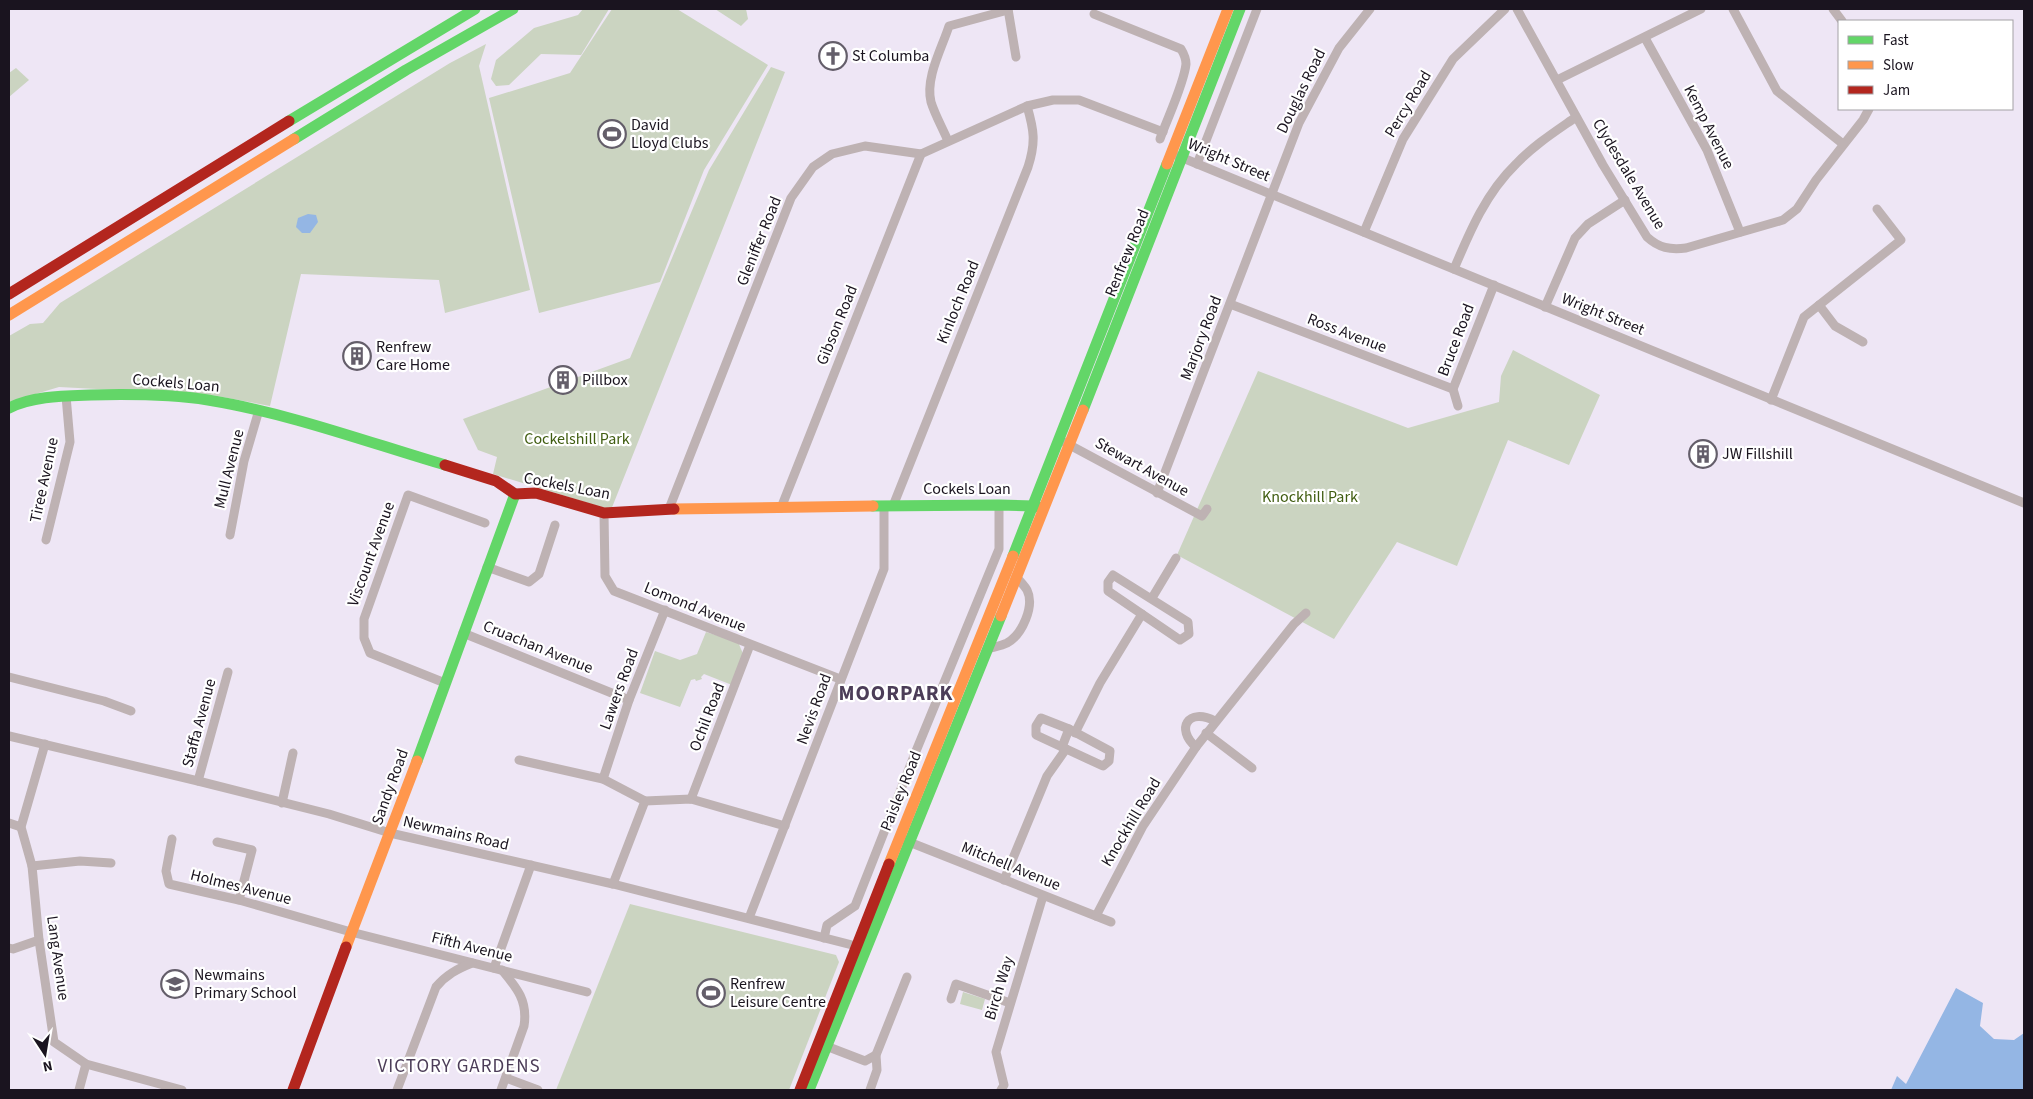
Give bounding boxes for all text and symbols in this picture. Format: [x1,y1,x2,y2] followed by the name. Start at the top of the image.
[1838,20,2013,110] legend
[1883,30,1909,51] text: Fast
[818,41,848,71] church icon: St Columba
[852,45,929,67] place label: St Columba
[1271,45,1331,137] street label: Douglas Road
[1883,55,1914,76] text: Slow
[1379,66,1437,142] street label: Percy Road
[1883,80,1910,101] text: Jam
[1678,81,1740,173] street label: Kemp Avenue
[631,114,709,154] place label: David Lloyd Clubs
[1587,114,1671,234] street label: Clydesdale Avenue
[597,119,627,149] sports icon: David Lloyd Clubs
[1184,133,1274,187] street label: Wright Street
[731,193,787,289] street label: Gleniffer Road
[1099,206,1155,300] street label: Renfrew Road
[931,257,985,347] street label: Kinloch Road
[811,282,863,368] street label: Gibson Road
[1558,287,1648,341] street label: Wright Street
[1175,293,1227,383] street label: Marjory Road
[1432,301,1480,379] street label: Bruce Road
[1304,308,1390,358] street label: Ross Avenue
[376,336,450,376] place label: Renfrew Care Home
[342,341,372,371] building icon: Renfrew Care Home
[548,365,578,395] building icon: Pillbox
[131,368,221,398] street label: Cockels Loan
[582,369,628,391] place label: Pillbox
[209,427,249,511] street label: Mull Avenue
[524,428,630,450] park label: Cockelshill Park
[1091,432,1193,502] street label: Stewart Avenue
[24,435,64,524] street label: Tiree Avenue
[1688,439,1718,469] building icon: JW Fillshill
[1722,443,1793,465] place label: JW Fillshill
[522,467,612,505] street label: Cockels Loan
[923,478,1011,500] street label: Cockels Loan
[1262,486,1358,508] park label: Knockhill Park
[342,499,400,609] street label: Viscount Avenue
[641,577,749,638] street label: Lomond Avenue
[480,615,596,679] street label: Cruachan Avenue
[594,645,644,733] street label: Lawers Road
[791,670,837,748] street label: Nevis Road
[177,676,221,770] street label: Staffa Avenue
[838,678,954,708] district label: MOORPARK
[684,679,730,755] street label: Ochil Road
[366,746,414,828] street label: Sandy Road
[875,748,927,834] street label: Paisley Road
[1096,773,1166,871] street label: Knockhill Road
[401,810,511,856] street label: Newmains Road
[958,836,1064,896] street label: Mitchell Avenue
[188,864,294,910] street label: Holmes Avenue
[41,914,75,1002] street label: Lang Avenue
[429,926,515,968] street label: Fifth Avenue
[979,953,1019,1023] street label: Birch Way
[194,964,296,1004] place label: Newmains Primary School
[160,969,190,999] school or university icon: Newmains Primary School
[730,973,826,1013] place label: Renfrew Leisure Centre
[696,978,726,1008] sports icon: Renfrew Leisure Centre
[20,1029,70,1079] north arrow
[377,1053,541,1080] district label: VICTORY GARDENS
[41,1055,54,1076] text: N

